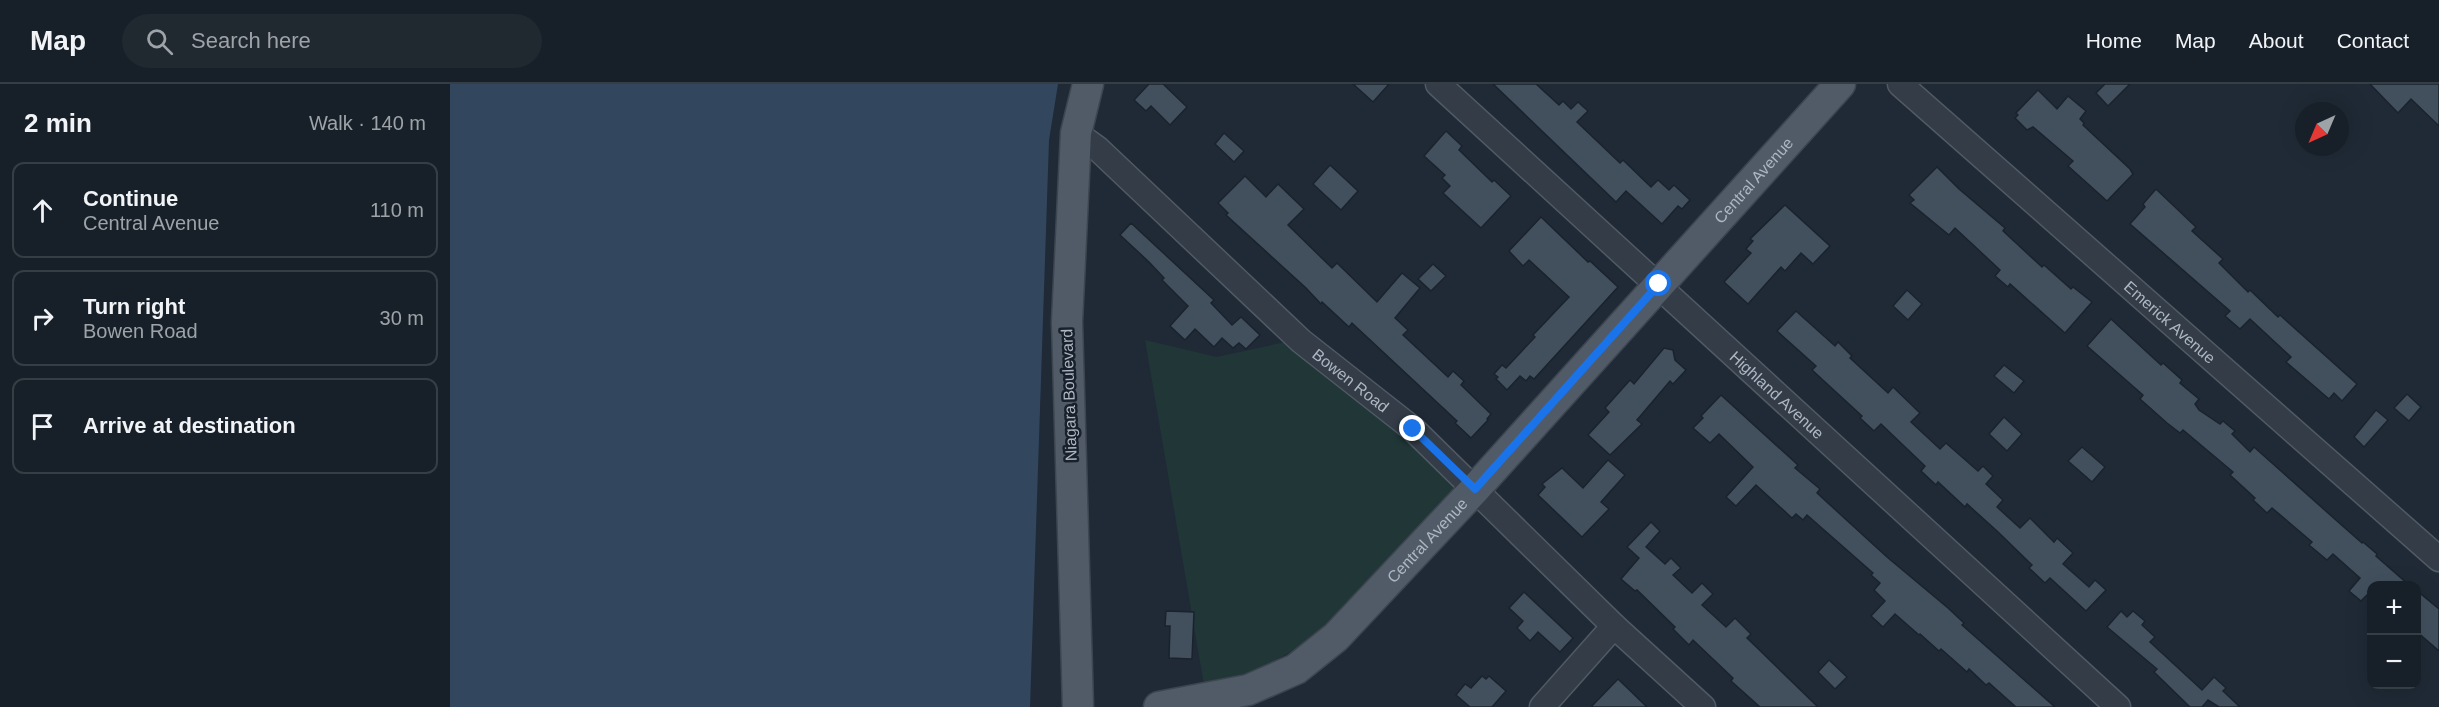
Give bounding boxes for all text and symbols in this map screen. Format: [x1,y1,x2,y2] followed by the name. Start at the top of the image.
[122,14,542,68] search box
[30,25,86,56] text: Map
[143,25,176,58] icon: search
[191,28,311,53] text: Search here
[2086,29,2142,52] text: Home
[2175,29,2216,52] text: Map
[2249,29,2304,52] text: About
[2337,29,2409,52] text: Contact
[2295,102,2349,156] north arrow
[24,108,92,138] text: 2 min
[309,112,426,134] text: Walk · 140 m
[1710,134,1796,226] street label: Central Avenue
[83,186,178,211] text: Continue
[26,194,59,227] icon: ahead
[370,199,424,221] text: 110 m
[83,212,219,234] text: Central Avenue
[1645,270,1671,296] route start
[2121,278,2219,367] street label: Emerick Avenue
[83,294,185,319] text: Turn right
[26,302,59,335] icon: right
[380,307,424,329] text: 30 m
[83,320,198,342] text: Bowen Road
[1058,328,1080,462] street label: Niagara Boulevard
[1310,345,1392,415] street label: Bowen Road
[1727,348,1828,442] street label: Highland Avenue
[26,410,59,443] icon: arrive
[83,413,296,438] text: Arrive at destination
[1399,415,1425,441] route end
[1383,495,1471,586] street label: Central Avenue
[2367,581,2421,689] map controls
[2367,581,2421,635] button: +
[2367,635,2421,689] button: −

